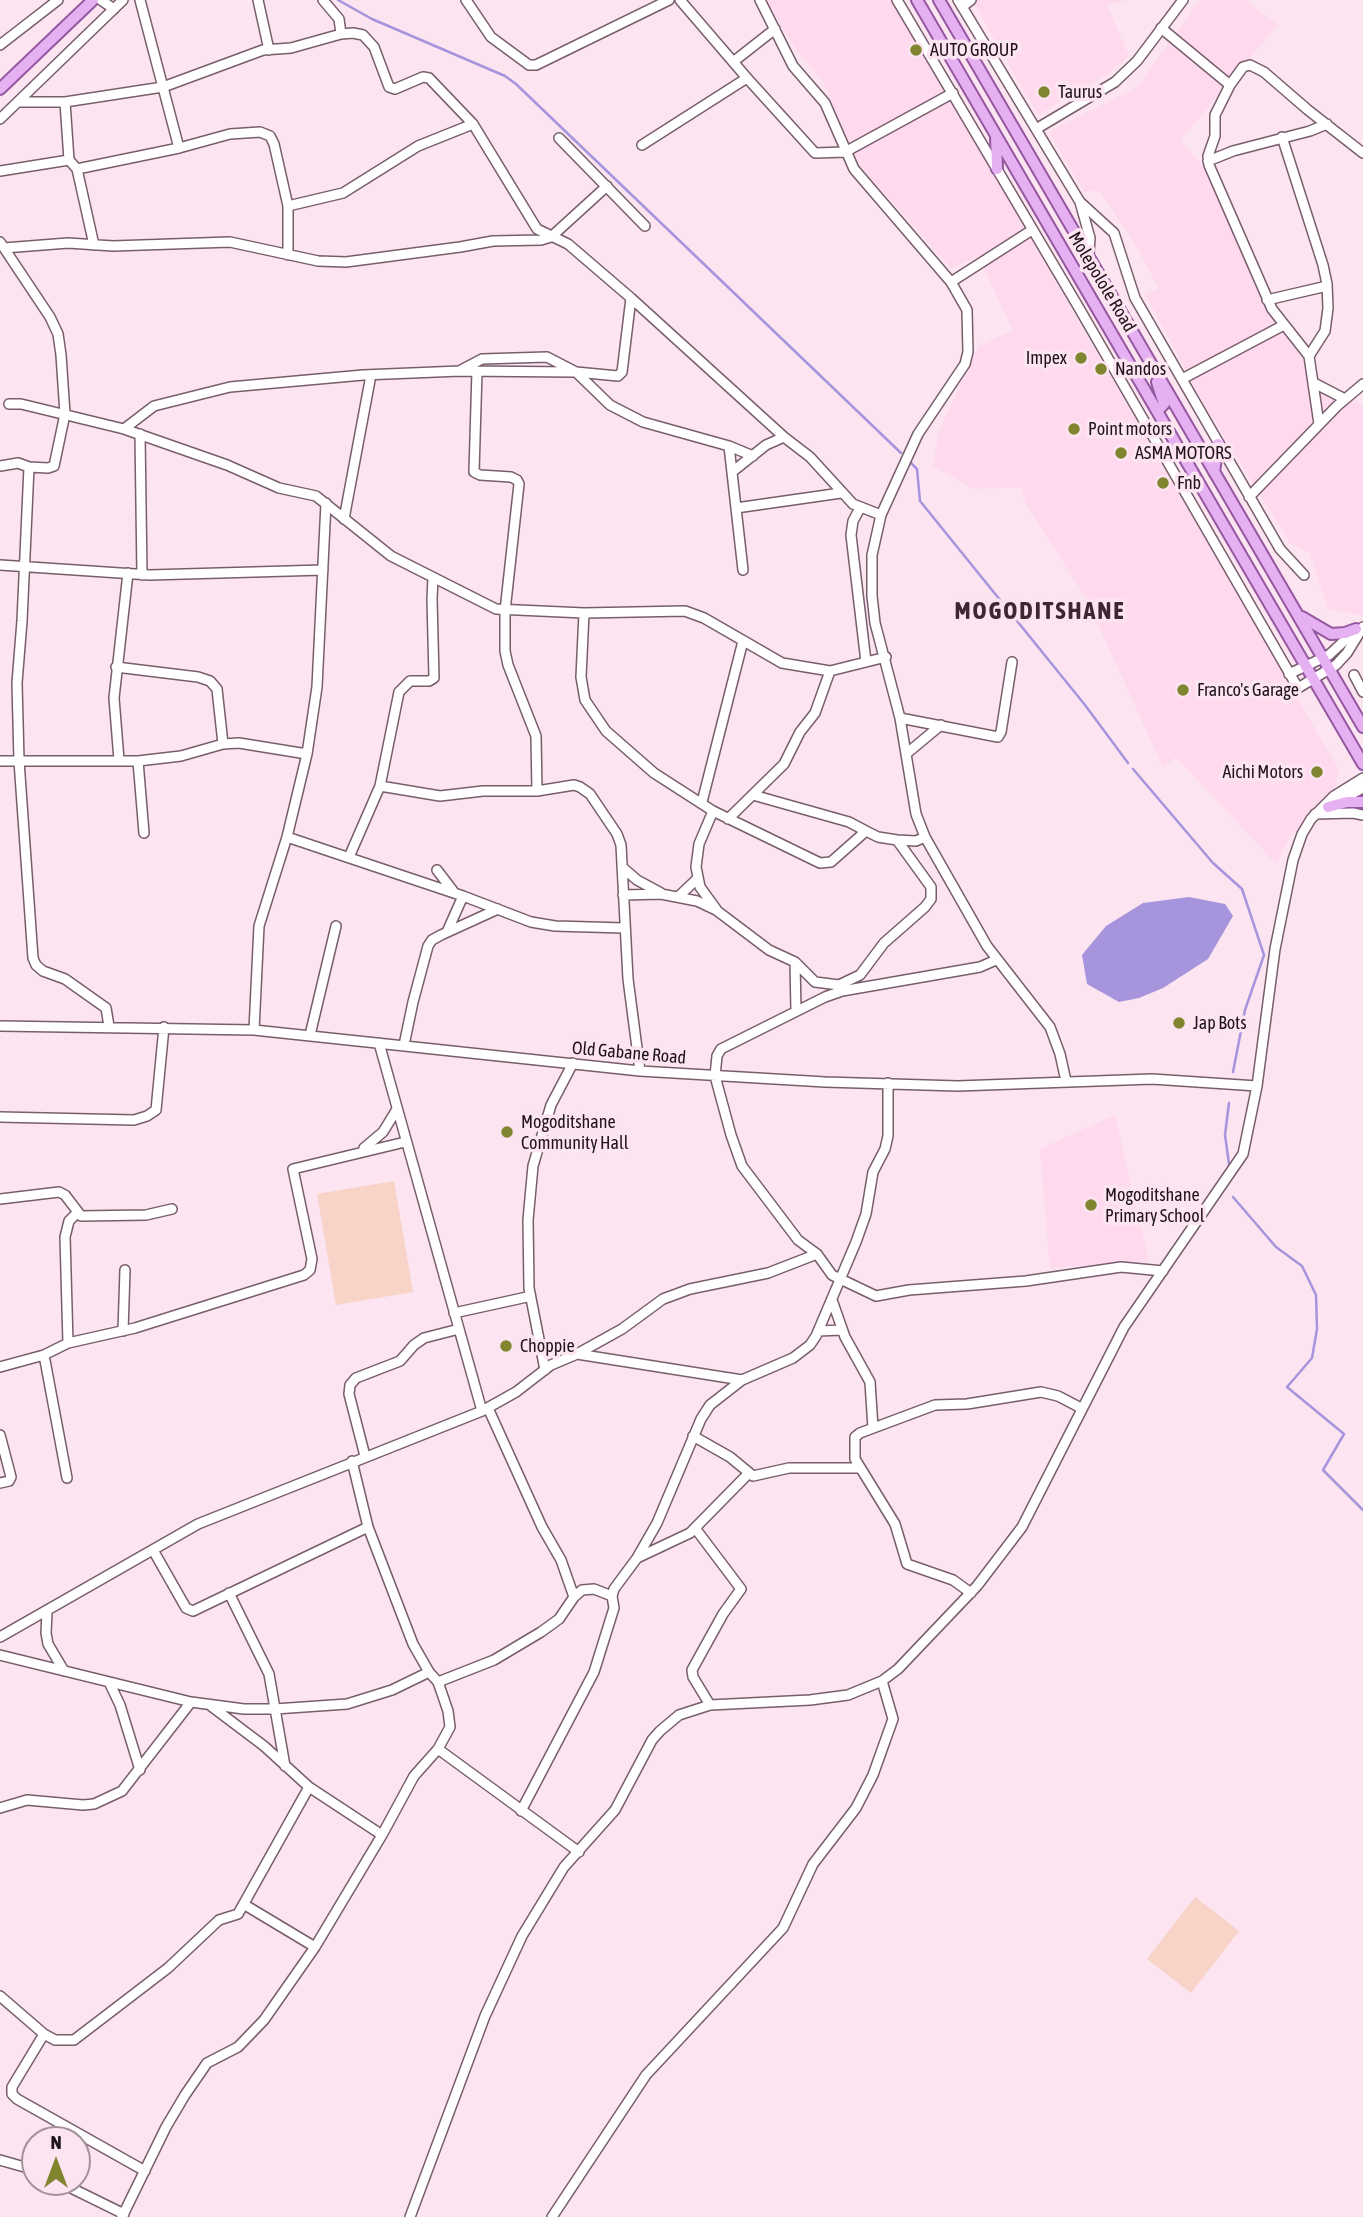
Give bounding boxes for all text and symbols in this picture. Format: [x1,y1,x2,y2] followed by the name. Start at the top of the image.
[930,39,1018,61] place label: AUTO GROUP
[908,42,924,58] marker: AUTO GROUP
[1058,81,1102,103] place label: Taurus
[1036,84,1052,100] marker: Taurus
[1064,228,1140,336] street label: Molepolole Road
[1026,347,1067,369] place label: Impex
[1073,350,1089,366] marker: Impex
[1115,358,1166,380] place label: Nandos
[1093,361,1109,377] marker: Nandos
[1088,418,1172,440] place label: Point motors
[1066,421,1082,437] marker: Point motors
[1135,442,1232,464] place label: ASMA MOTORS
[1113,445,1129,461] marker: ASMA MOTORS
[1177,472,1201,494] place label: Fnb
[1155,475,1171,491] marker: Fnb
[956,597,1124,625] district label: MOGODITSHANE
[1197,679,1299,701] place label: Franco's Garage
[1175,682,1191,698] marker: Franco's Garage
[1222,761,1303,783] place label: Aichi Motors
[1309,764,1325,780] marker: Aichi Motors
[1193,1012,1247,1034] place label: Jap Bots
[1171,1015,1187,1031] marker: Jap Bots
[571,1037,687,1069] street label: Old Gabane Road
[521,1111,628,1154] place label: Mogoditshane Community Hall
[499,1124,515,1140] marker: Mogoditshane Community Hall
[1105,1184,1204,1226] place label: Mogoditshane Primary School
[1083,1197,1099,1213] marker: Mogoditshane Primary School
[520,1335,575,1357] place label: Choppie
[498,1338,514,1354] marker: Choppie
[21,2126,91,2196] north arrow
[50,2131,62,2153] text: N

